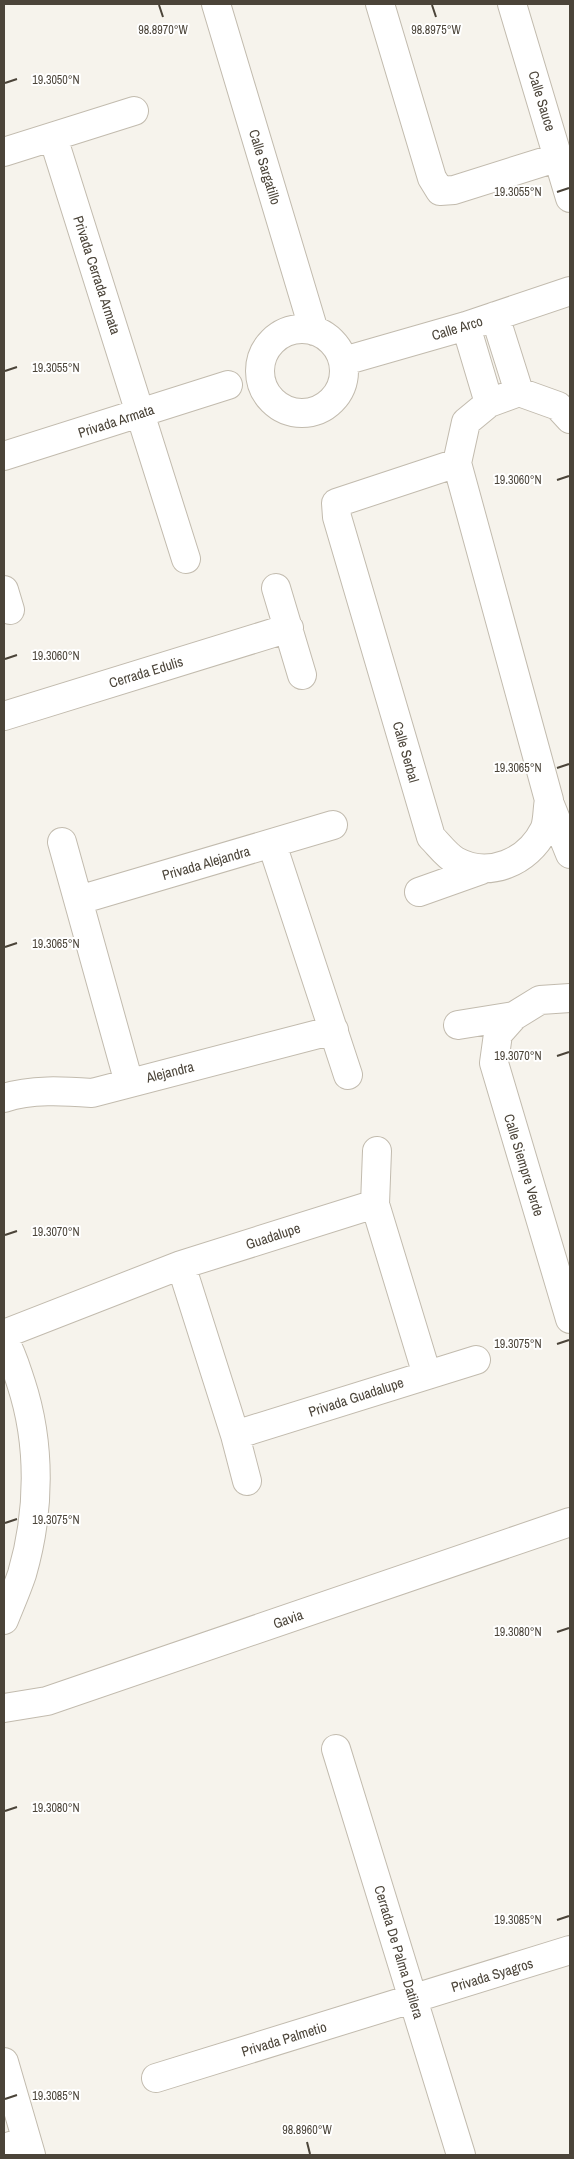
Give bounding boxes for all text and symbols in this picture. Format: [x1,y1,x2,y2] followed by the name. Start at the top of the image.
[138,22,189,38] text: 98.8970°W
[411,22,462,38] text: 98.8975°W
[524,69,560,133] street label: Calle Sauce
[32,72,80,88] text: 19.3050°N
[245,127,285,207] street label: Calle Sargatillo
[494,184,542,200] text: 19.3055°N
[69,213,125,337] street label: Privada Cerrada Armata
[429,312,485,344] street label: Calle Arco
[32,360,80,376] text: 19.3055°N
[76,400,157,442] street label: Privada Armata
[494,472,542,488] text: 19.3060°N
[32,648,80,664] text: 19.3060°N
[107,652,185,692] street label: Cerrada Edulis
[389,719,423,785] street label: Calle Serbal
[494,760,542,776] text: 19.3065°N
[160,842,253,884] street label: Privada Alejandra
[32,936,80,952] text: 19.3065°N
[494,1048,542,1064] text: 19.3070°N
[143,1057,196,1087] street label: Alejandra
[500,1112,548,1218] street label: Calle Siempre Verde
[244,1219,302,1253] street label: Guadalupe
[32,1224,80,1240] text: 19.3070°N
[494,1336,542,1352] text: 19.3075°N
[306,1373,406,1421] street label: Privada Guadalupe
[32,1512,80,1528] text: 19.3075°N
[271,1605,306,1632] street label: Gavia
[494,1624,542,1640] text: 19.3080°N
[32,1800,80,1816] text: 19.3080°N
[370,1883,428,2021] street label: Cerrada De Palma Datilera
[494,1912,542,1928] text: 19.3085°N
[449,1954,535,1996] street label: Privada Syagros
[239,2018,329,2060] street label: Privada Palmetio
[32,2088,80,2104] text: 19.3085°N
[282,2122,333,2138] text: 98.8960°W

